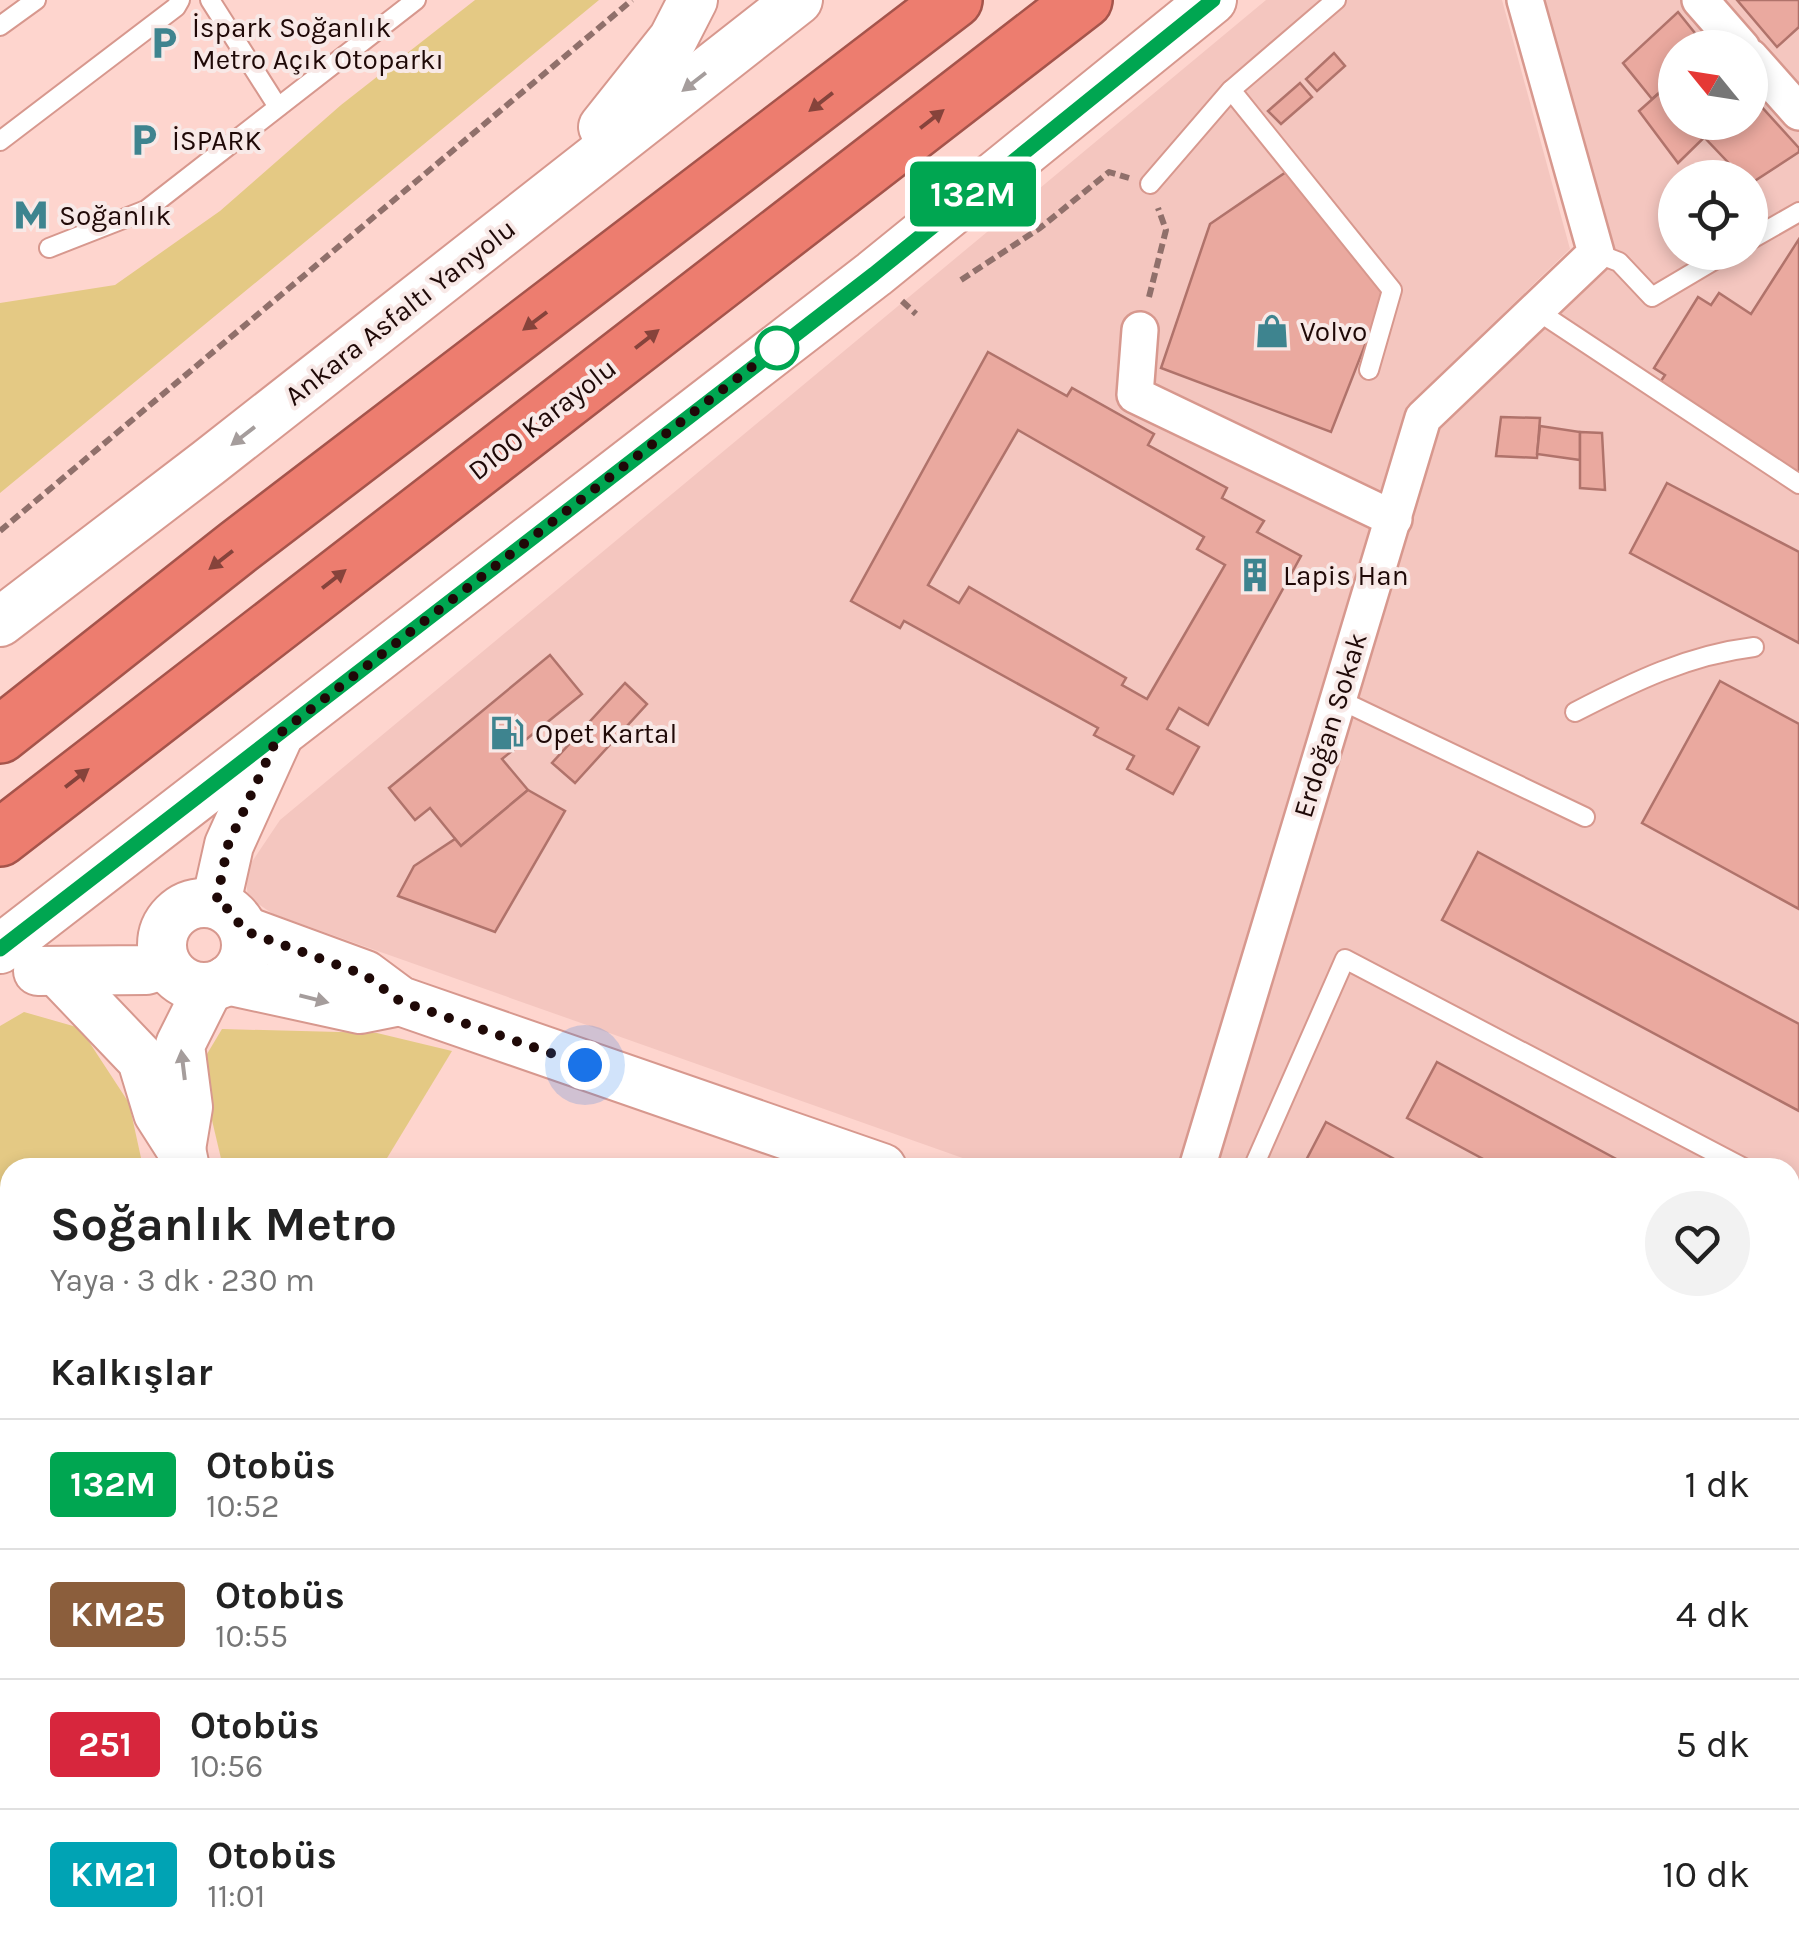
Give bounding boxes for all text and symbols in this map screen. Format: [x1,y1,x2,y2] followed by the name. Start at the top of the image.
[192,11,444,76] place label: İspark Soğanlık Metro Açık Otoparkı
[145,24,183,62] parking icon: İspark Soğanlık Metro Açık Otoparkı
[1658,30,1768,140] north arrow
[1658,30,1768,270] map controls
[681,71,707,92] one-way arrow
[808,91,834,112] one-way arrow
[919,109,945,130] one-way arrow
[125,121,163,159] parking icon: İSPARK
[172,124,261,157] place label: İSPARK
[1658,160,1768,270] button: locate
[903,162,1043,226] line badge: 132M
[930,174,1016,215] text: 132M
[12,196,50,234] metro station icon: Soğanlık
[59,199,171,232] place label: Soğanlık
[278,212,522,412] street label: Ankara Asfaltı Yanyolu
[522,310,548,331] one-way arrow
[1253,312,1291,350] shop icon: Volvo
[1300,315,1367,348] place label: Volvo
[756,327,798,369] unlabelled marker
[634,329,660,349] one-way arrow
[461,351,623,487] street label: D100 Karayolu
[230,425,256,446] one-way arrow
[208,549,233,570] one-way arrow
[1236,556,1274,594] building icon: Lapis Han
[1283,559,1409,592] place label: Lapis Han
[321,570,347,590] one-way arrow
[1286,629,1374,821] street label: Erdoğan Sokak
[488,714,526,752] fuel station icon: Opet Kartal
[535,717,677,750] place label: Opet Kartal
[64,768,89,789] one-way arrow
[299,991,330,1007] one-way arrow
[560,1040,610,1090] your location
[175,1049,191,1080] one-way arrow
[1645,1191,1750,1296] button: heart
[50,1196,397,1252] text: Soğanlık Metro
[50,1262,315,1299] text: Yaya · 3 dk · 230 m
[50,1350,212,1395] text: Kalkışlar
[206,1443,336,1488] text: Otobüs
[1684,1462,1750,1507] text: 1 dk
[70,1464,156,1505] text: 132M
[206,1488,280,1525] text: 10:52
[215,1573,345,1618] text: Otobüs
[1676,1592,1750,1637] text: 4 dk
[70,1594,165,1635] text: KM25
[215,1618,288,1655] text: 10:55
[190,1703,320,1748] text: Otobüs
[1676,1722,1750,1767] text: 5 dk
[78,1724,132,1765] text: 251
[190,1748,263,1785] text: 10:56
[207,1833,337,1878] text: Otobüs
[1662,1852,1750,1897] text: 10 dk
[70,1854,157,1895] text: KM21
[207,1878,265,1915] text: 11:01

